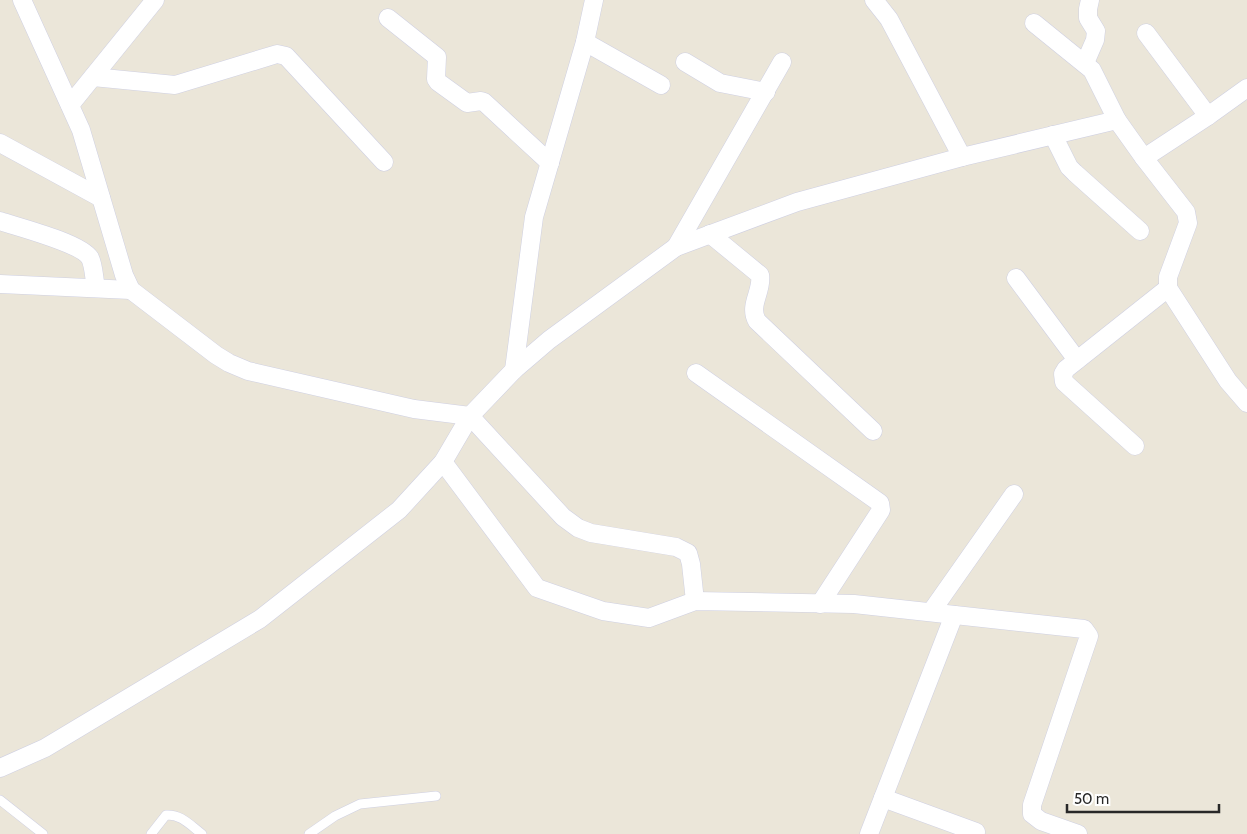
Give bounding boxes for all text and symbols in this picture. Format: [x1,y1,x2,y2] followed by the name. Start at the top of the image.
[1067,782,1220,814] scale bar
[1074,790,1109,808] text: 50 m

